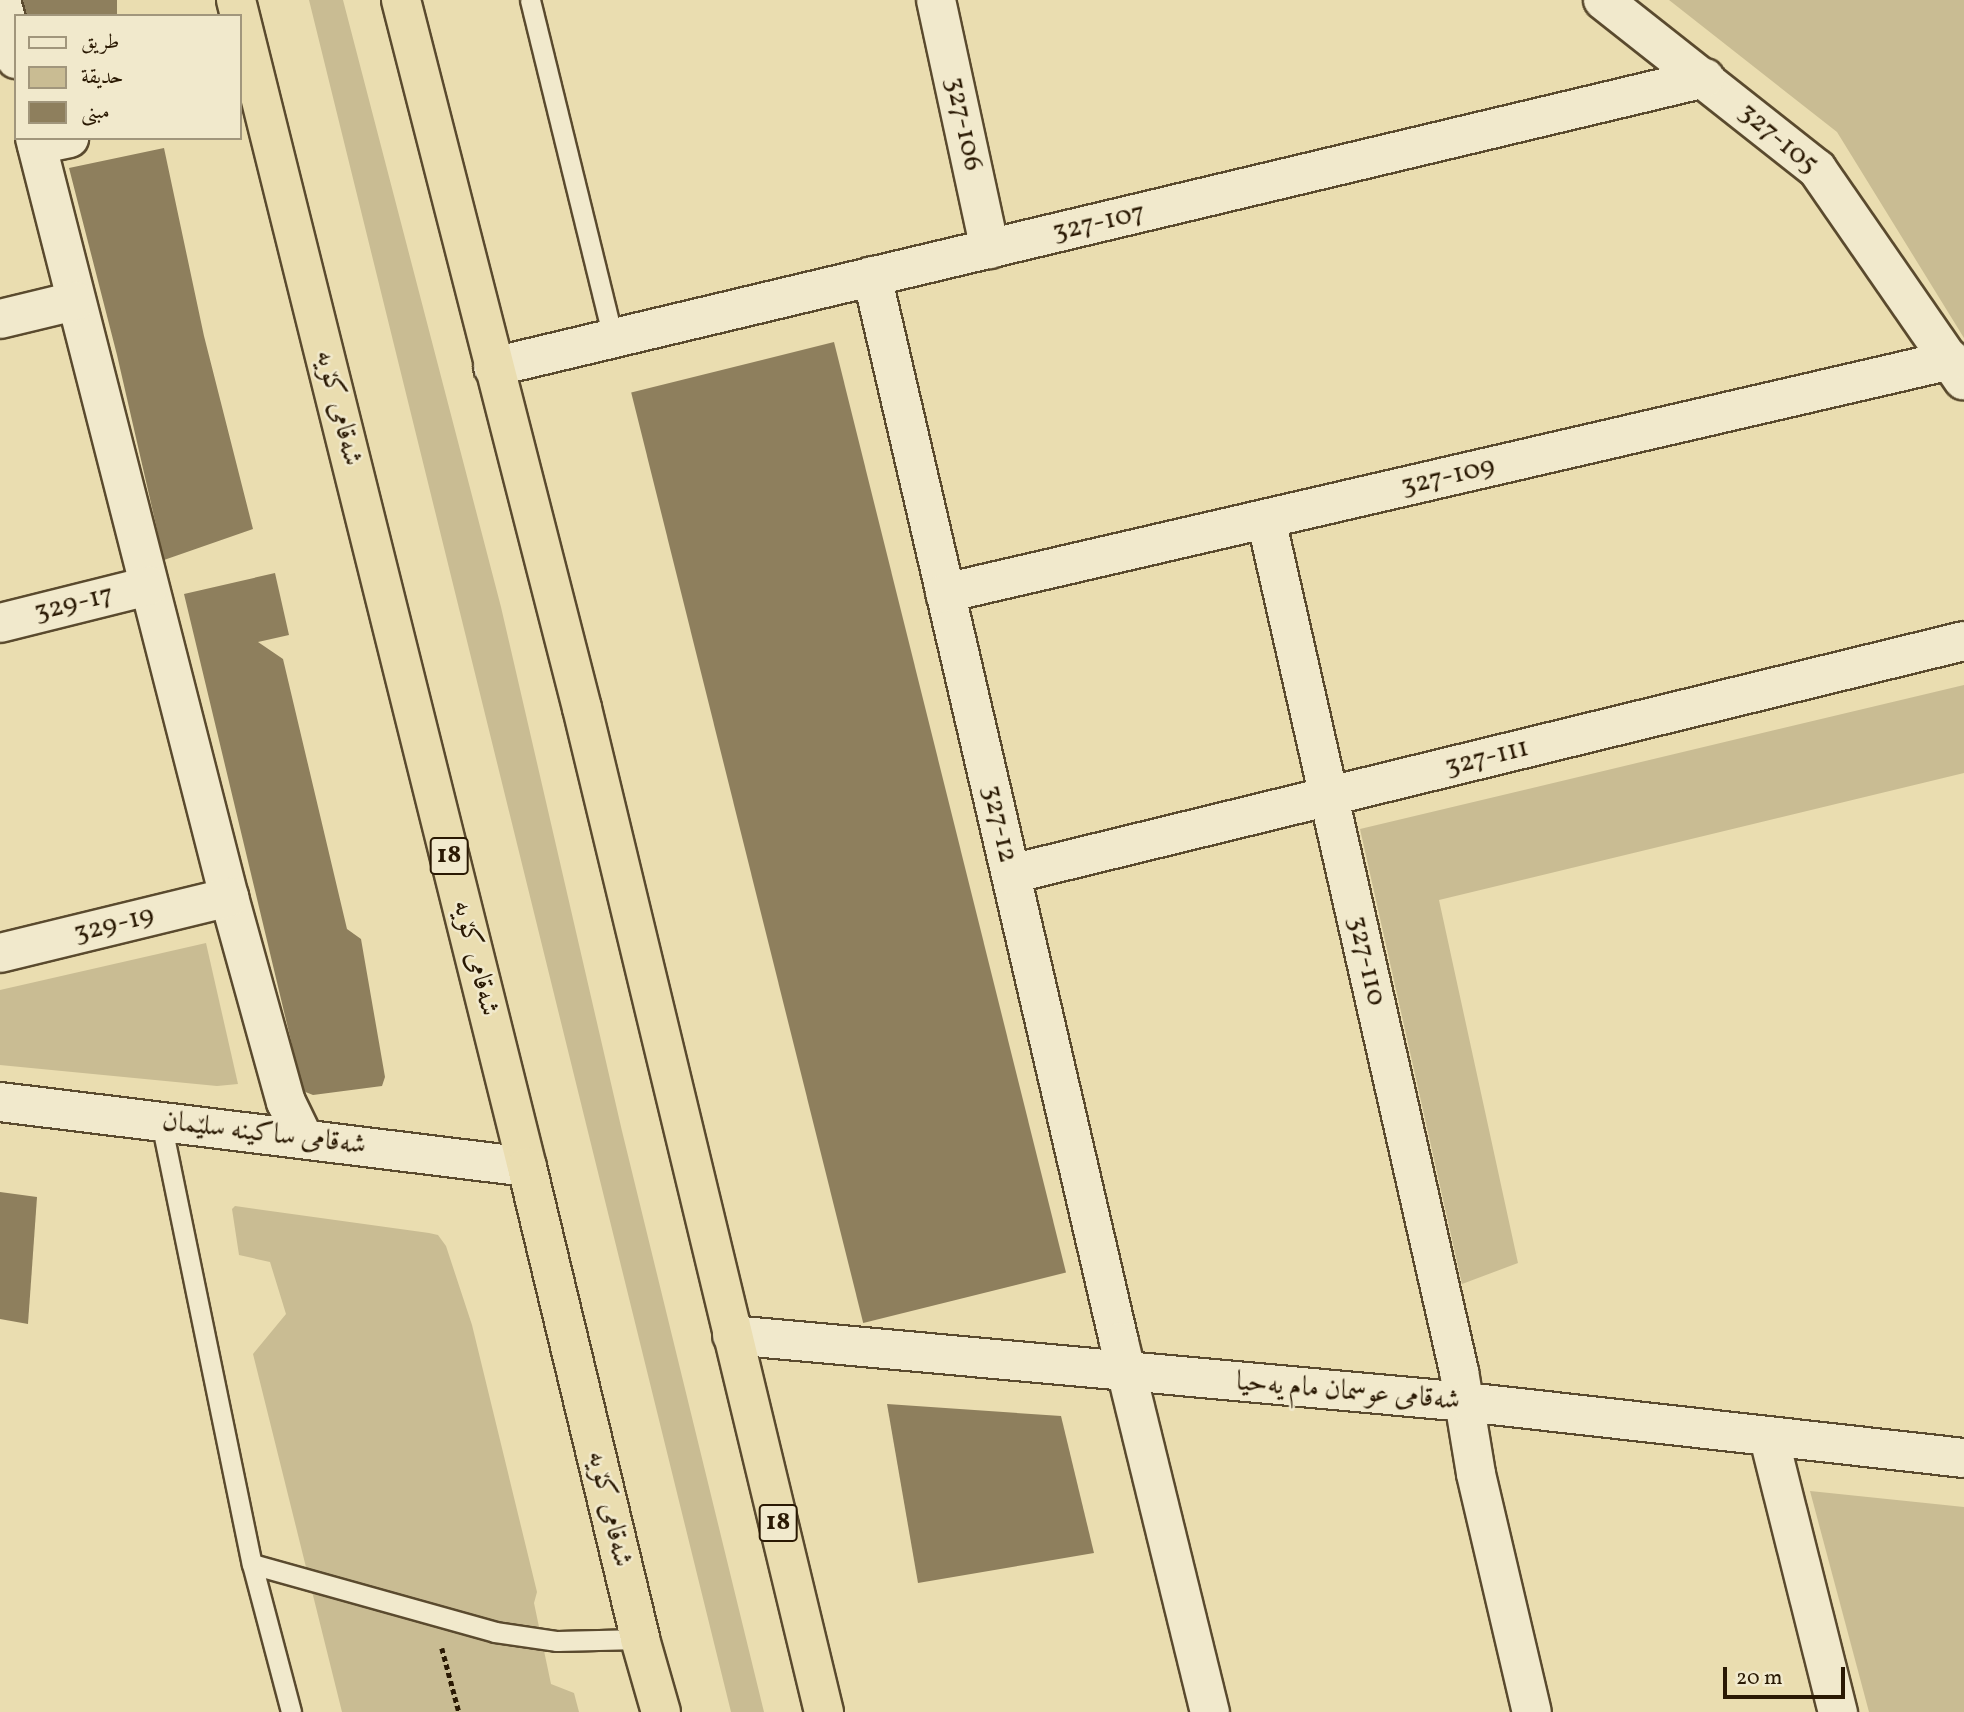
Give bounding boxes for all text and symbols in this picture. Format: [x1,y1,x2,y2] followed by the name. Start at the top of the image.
[14,14,242,140] legend
[81,28,119,57] text: طريق
[81,63,124,92] text: حديقة
[937,74,989,174] street label: 327-106
[1731,96,1825,182] street label: 327-105
[81,98,110,127] text: مبنى
[1049,196,1149,250] street label: 327-107
[307,347,369,469] street label: شەقامی کۆیە
[1398,450,1498,504] street label: 327-109
[31,578,117,630] street label: 329-17
[1441,731,1533,785] street label: 327-111
[974,782,1024,866] street label: 327-12
[428,834,470,878] road number: 18
[444,897,506,1019] street label: شەقامی کۆیە
[70,899,158,951] street label: 329-19
[1339,913,1393,1009] street label: 327-110
[160,1105,368,1163] street label: شەقامی ساکینە سلێمان
[1235,1365,1461,1419] street label: شەقامی عوسمان مام یەحیا
[579,1448,639,1570] street label: شەقامی کۆیە
[757,1500,799,1546] road number: 18
[1726,1652,1848,1696] scale bar
[1736,1664,1782,1693] text: 20 m

